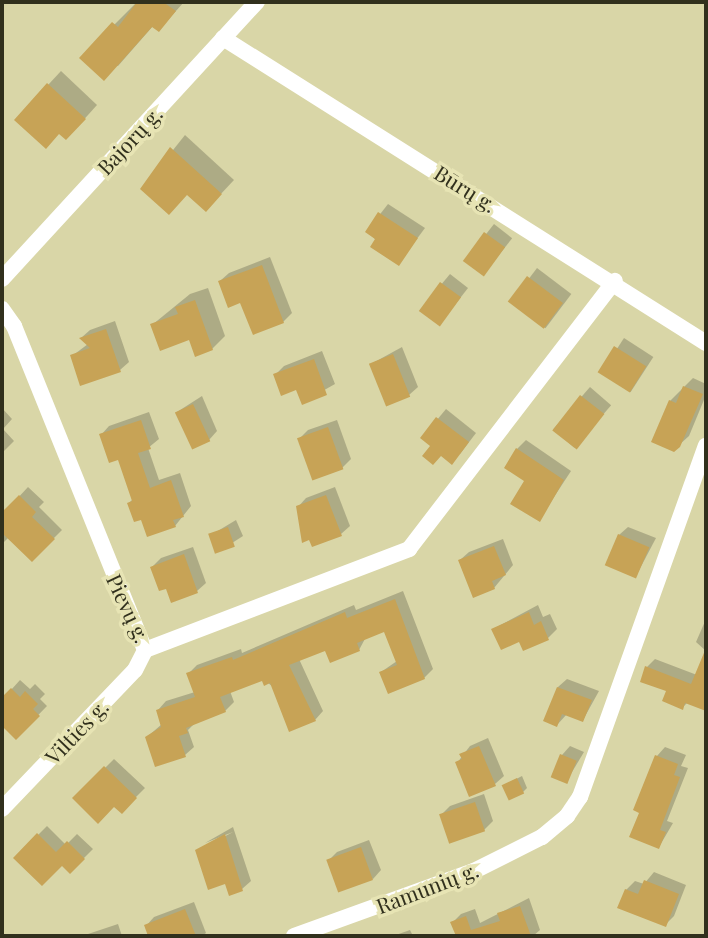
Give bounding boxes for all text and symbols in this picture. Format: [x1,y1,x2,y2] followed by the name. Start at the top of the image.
[91,101,167,179] street label: Bajorų g.
[430,159,502,217] street label: Būrų g.
[102,570,156,646] street label: Pievų g.
[39,693,113,769] street label: Vilties g.
[372,856,482,918] street label: Ramunių g.

